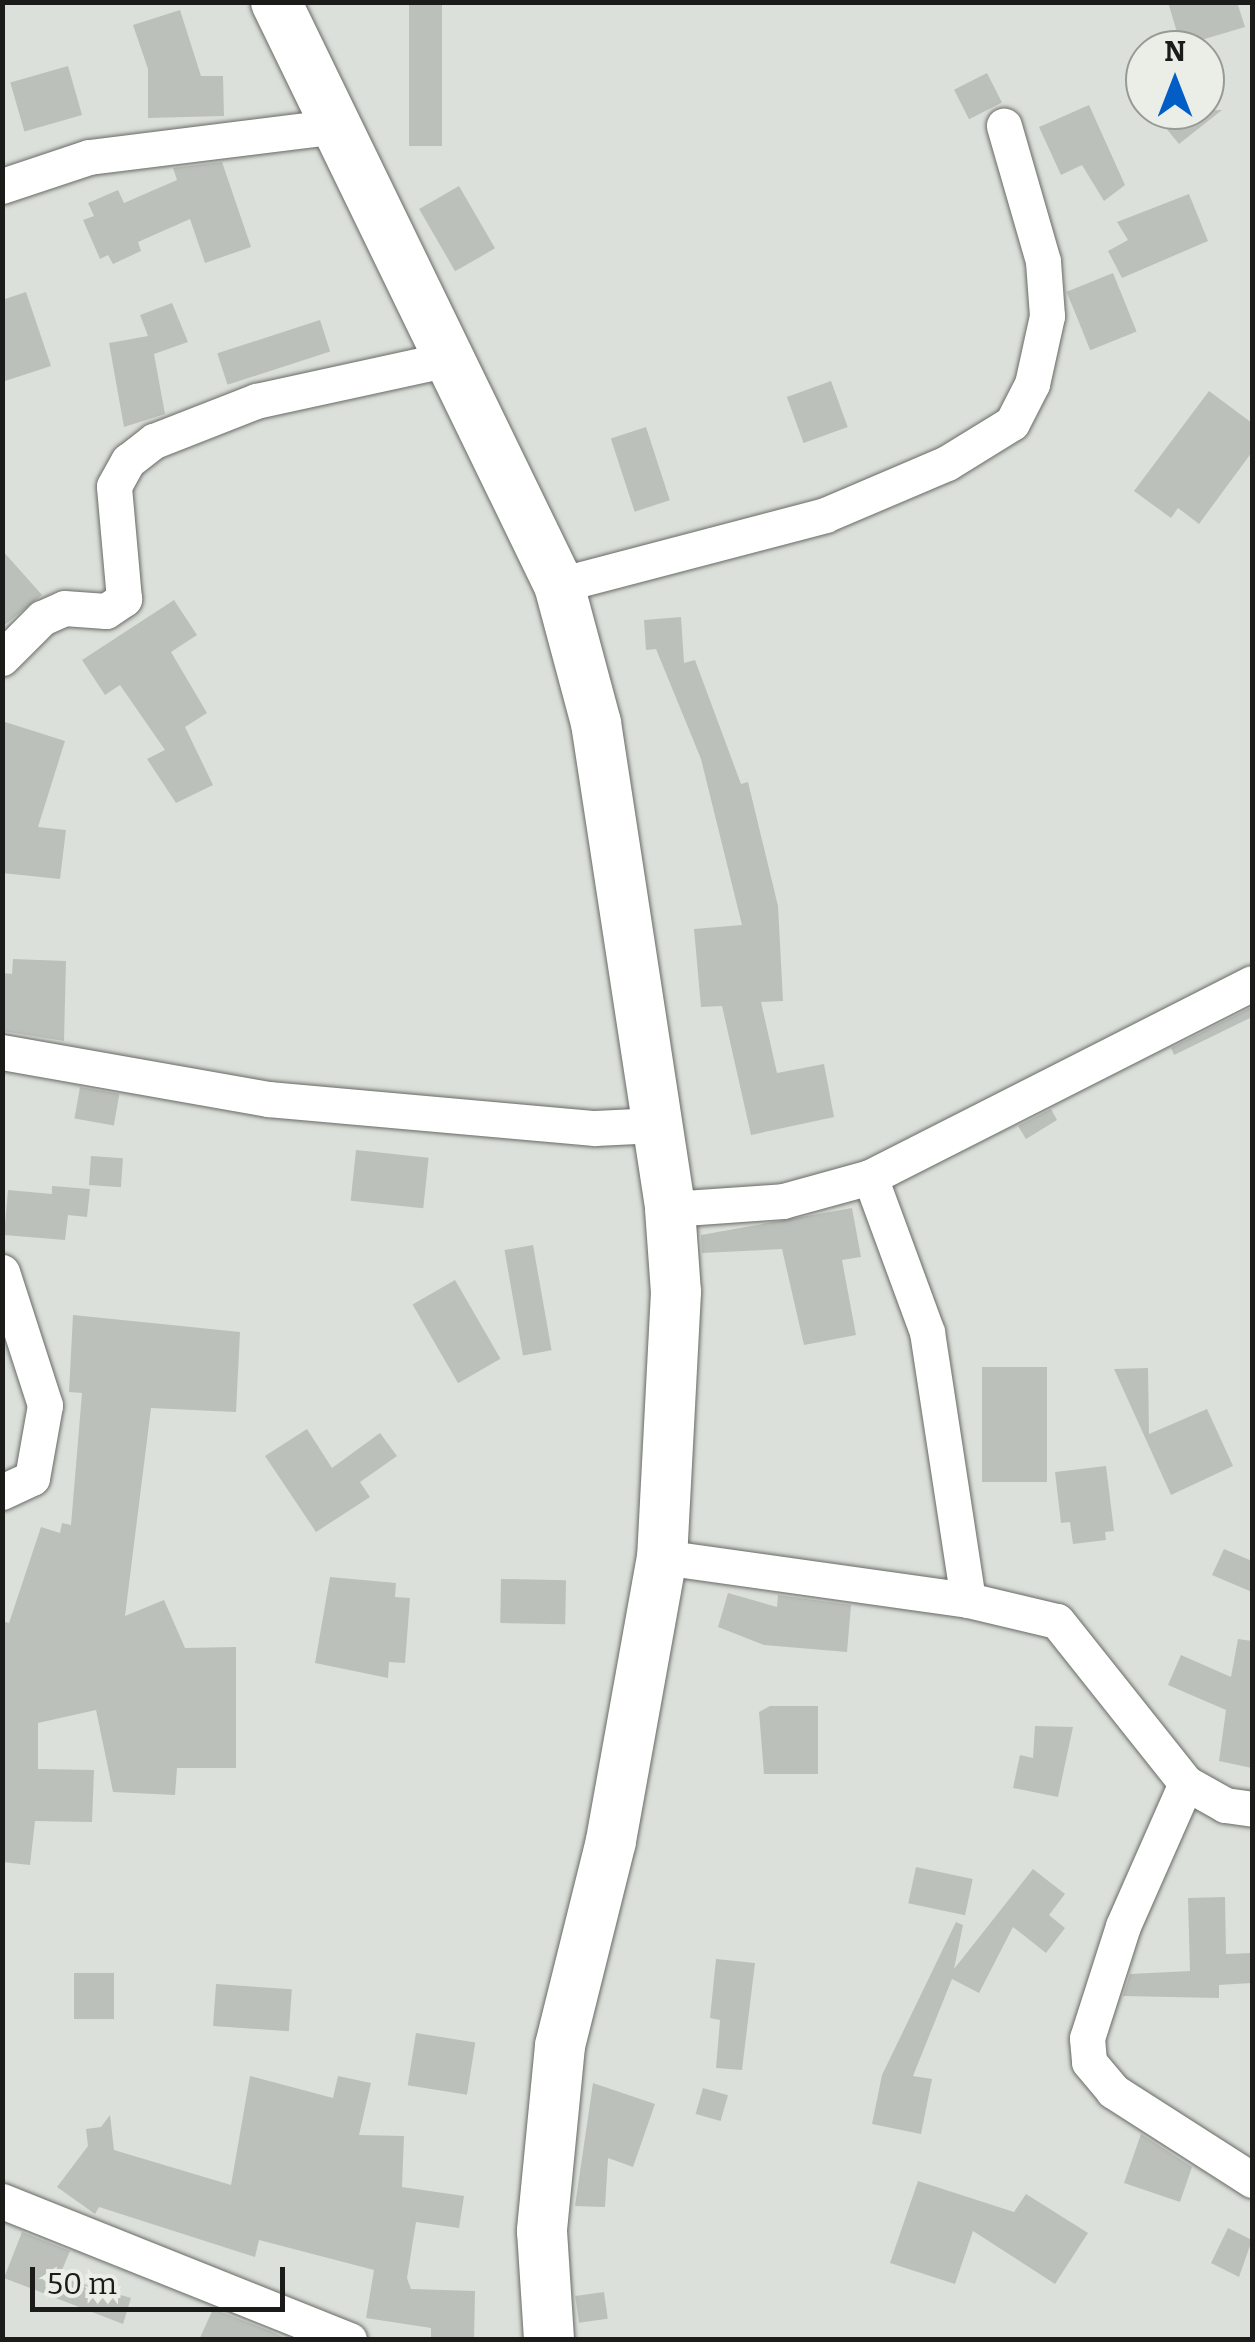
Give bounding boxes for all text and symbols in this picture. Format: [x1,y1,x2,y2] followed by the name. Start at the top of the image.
[1125,30,1225,130] north arrow
[1164,35,1186,68] text: N
[35,2247,290,2309] scale bar
[47,2266,117,2302] text: 50 m

